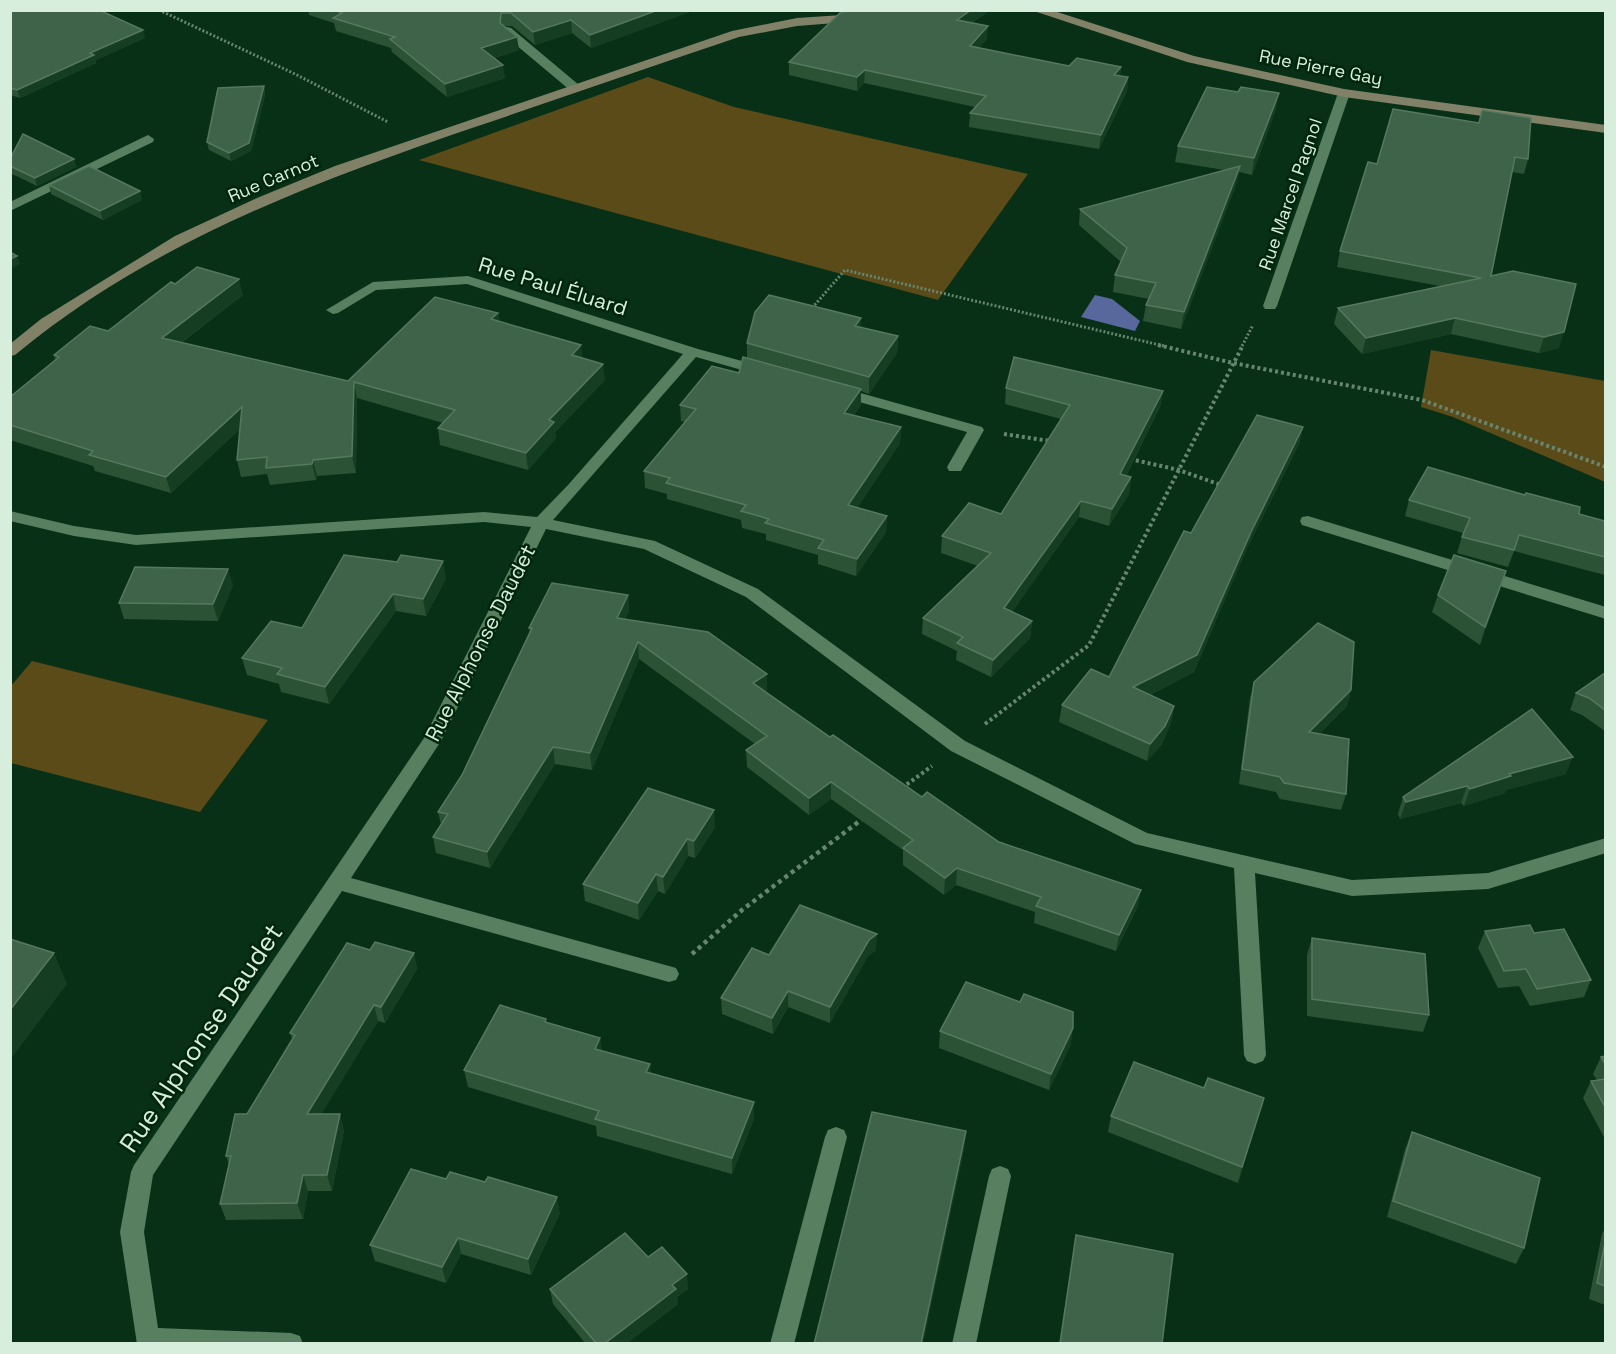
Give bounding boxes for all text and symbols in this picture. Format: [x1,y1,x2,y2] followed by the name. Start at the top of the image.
[1257,44,1385,90] street label: Rue Pierre Gay
[1253,115,1327,273] street label: Rue Marcel Pagnol
[224,149,322,207] street label: Rue Carnot
[475,251,631,321] street label: Rue Paul Éluard
[419,540,541,746] street label: Rue Alphonse Daudet
[112,917,290,1159] street label: Rue Alphonse Daudet

